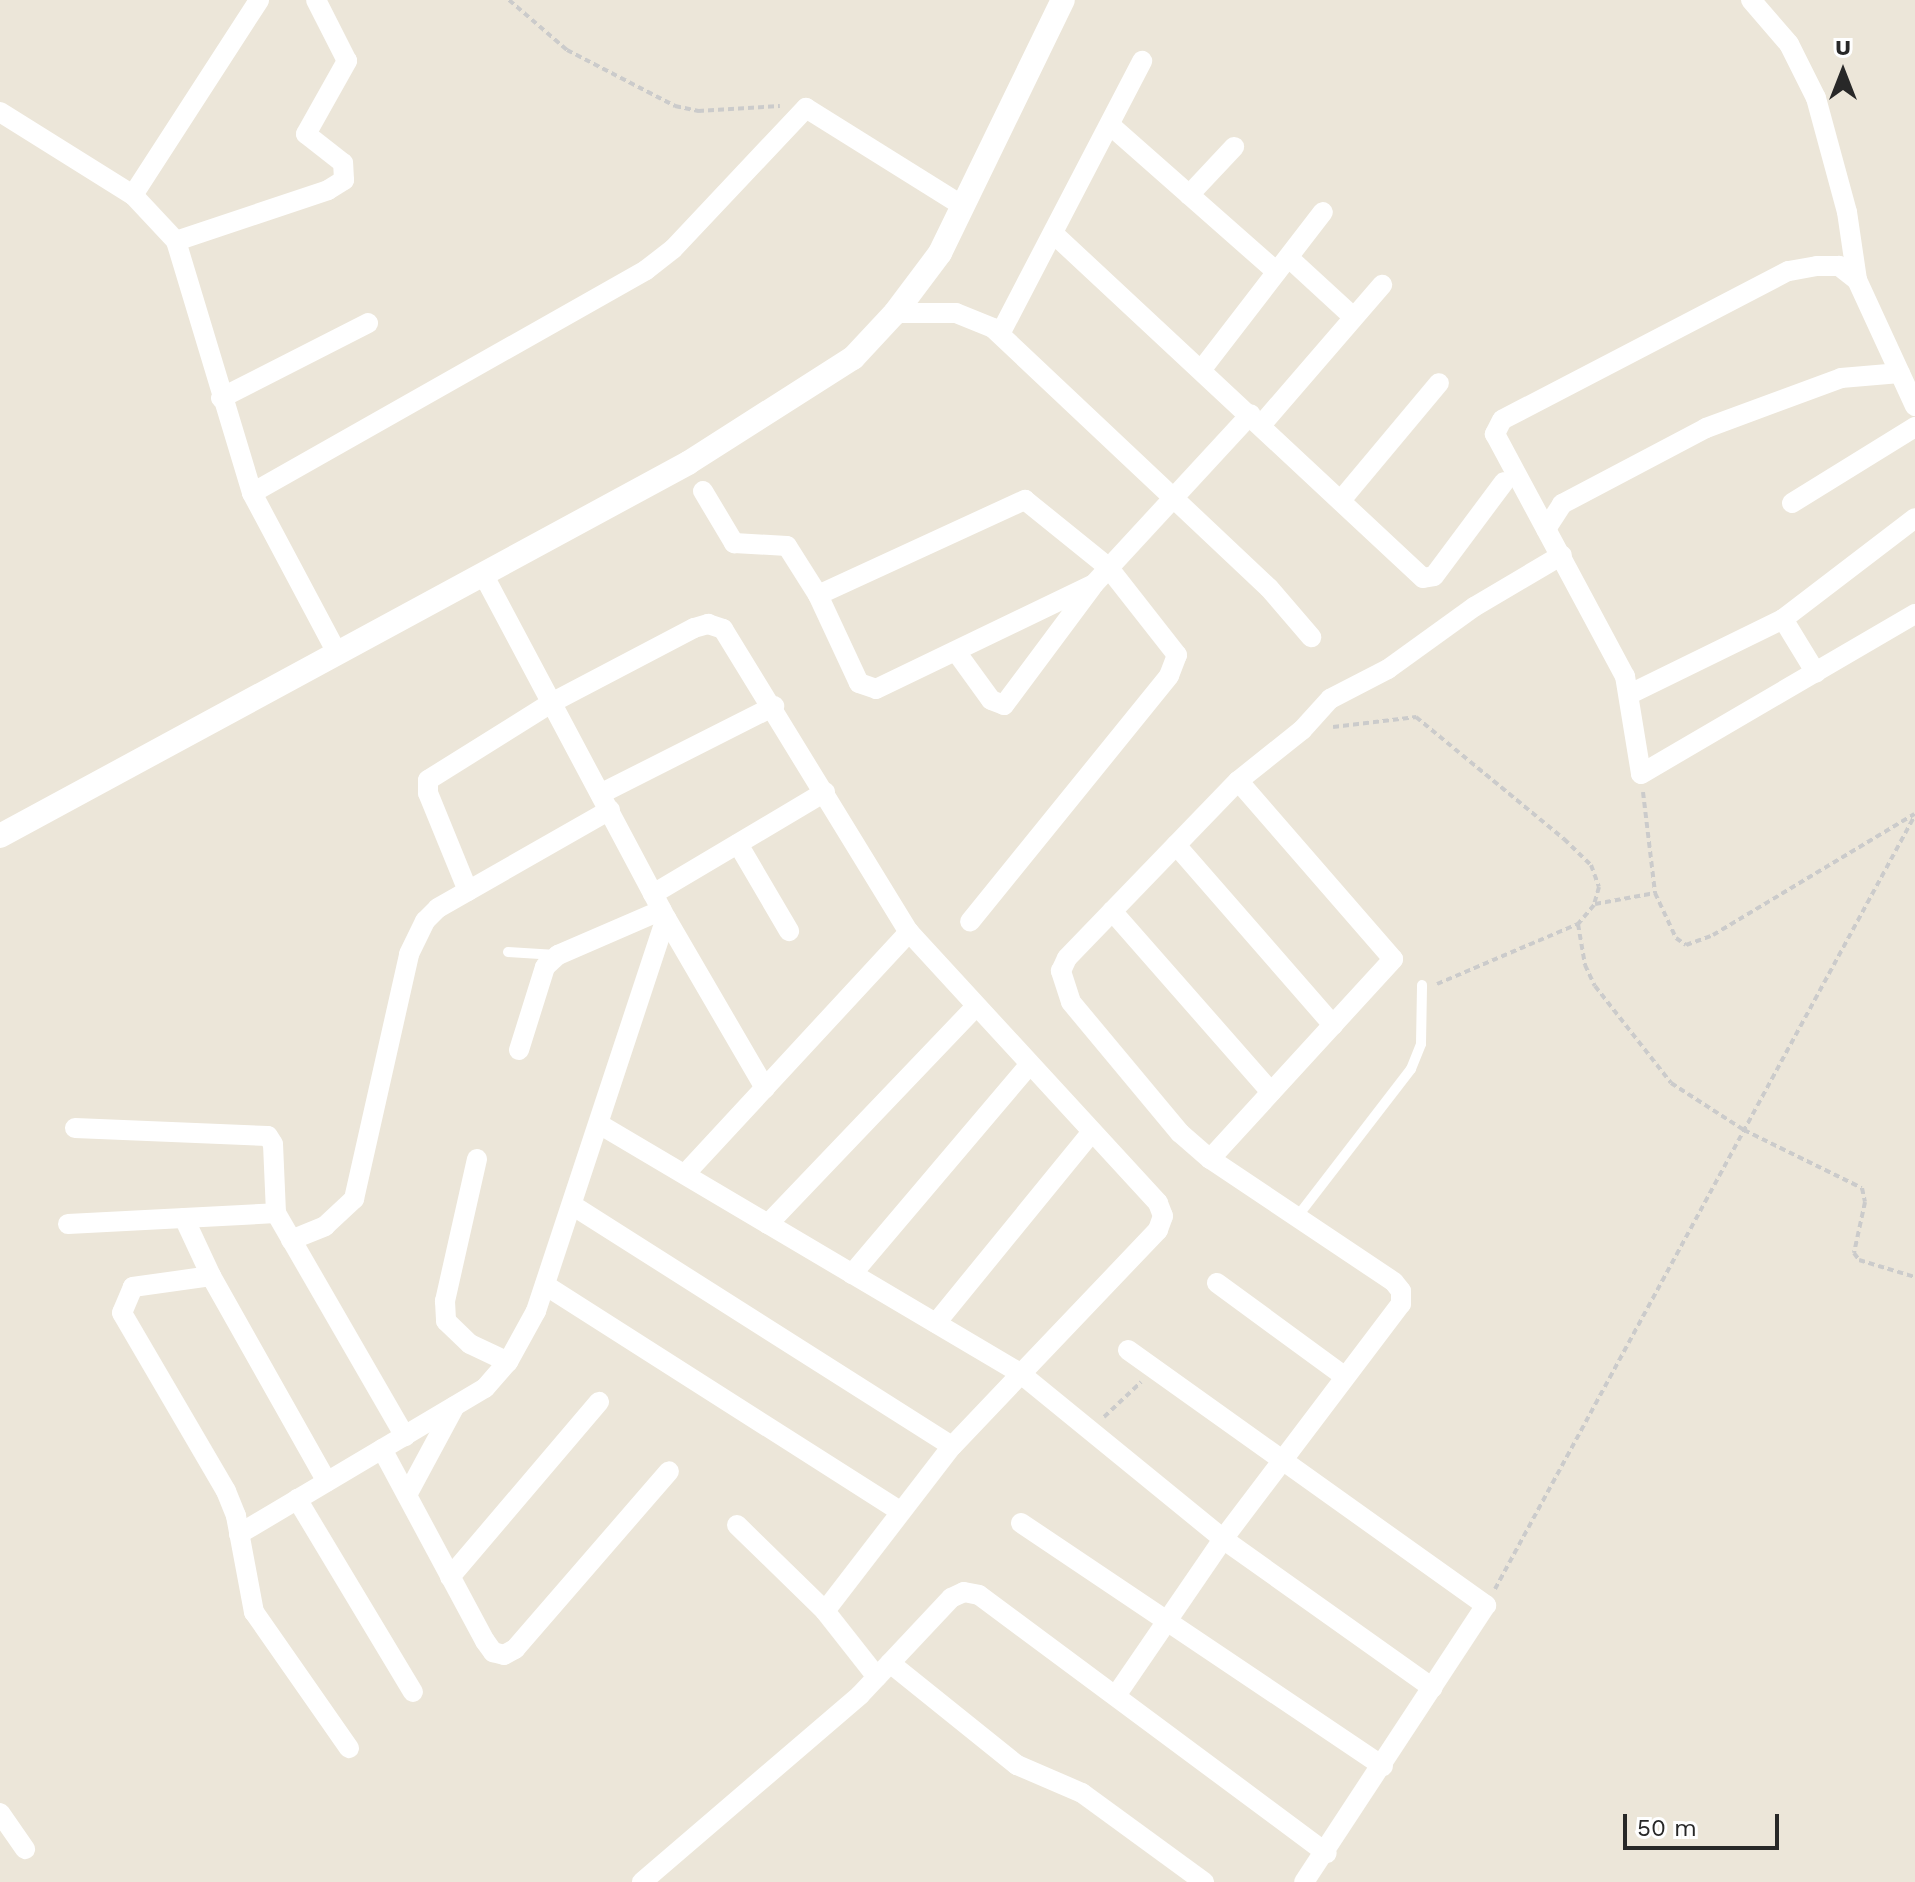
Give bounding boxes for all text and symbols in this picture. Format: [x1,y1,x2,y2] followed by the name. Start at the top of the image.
[1803,32,1883,112] north arrow
[1835,35,1851,60] text: U
[1627,1798,1783,1848] scale bar
[1637,1814,1697,1842] text: 50 m

